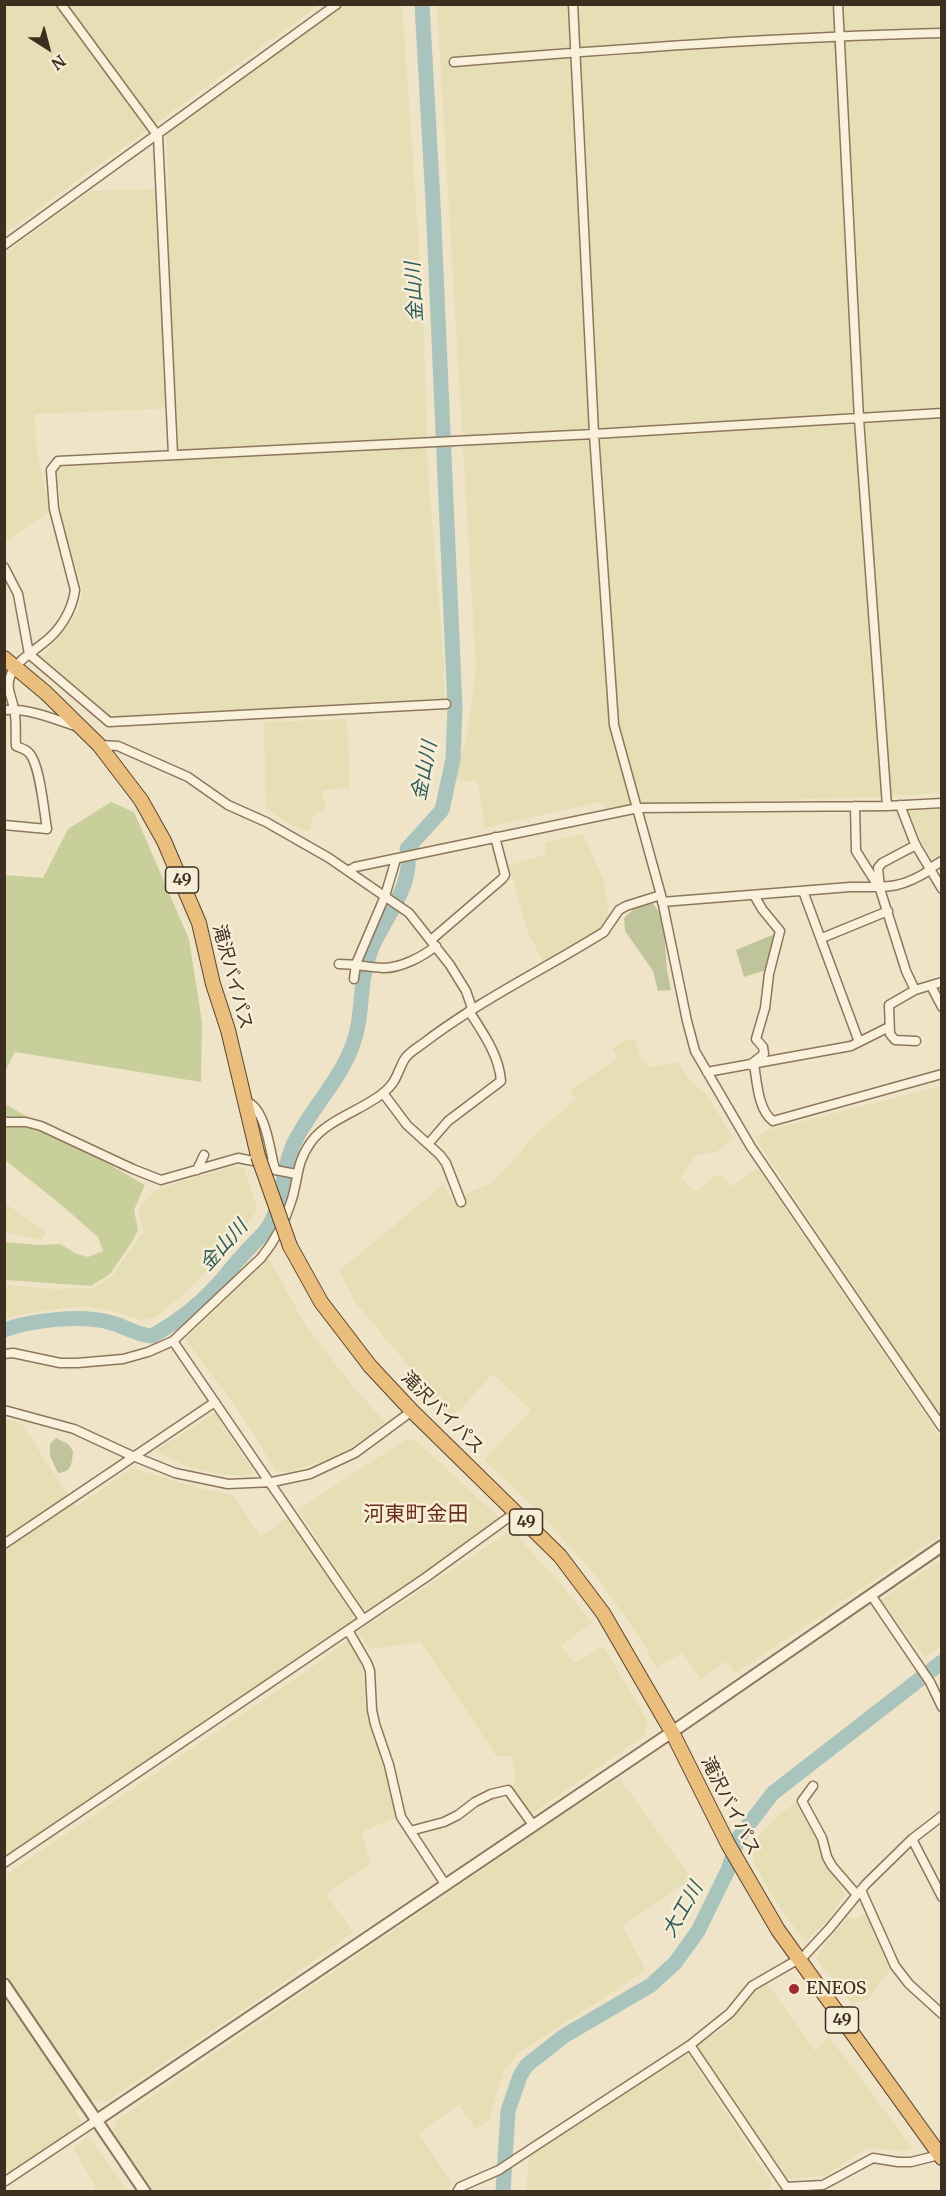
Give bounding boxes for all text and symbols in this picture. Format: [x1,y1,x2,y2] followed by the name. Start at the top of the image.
[18,18,78,78] north arrow
[48,51,70,74] text: N
[401,261,429,323] water label: 金山川
[407,739,443,803] water label: 金山川
[166,867,198,893] road number: 49
[208,922,256,1032] street label: 滝沢バイパス
[195,1216,253,1276] water label: 金山川
[396,1367,488,1459] street label: 滝沢バイパス
[364,1502,468,1528] district label: 河東町金田
[510,1509,542,1535] road number: 49
[696,1753,764,1859] street label: 滝沢バイパス
[658,1878,708,1942] water label: 大工川
[806,1978,866,2000] place label: ENEOS
[787,1982,801,1996] marker: ENEOS
[826,2007,858,2033] road number: 49

